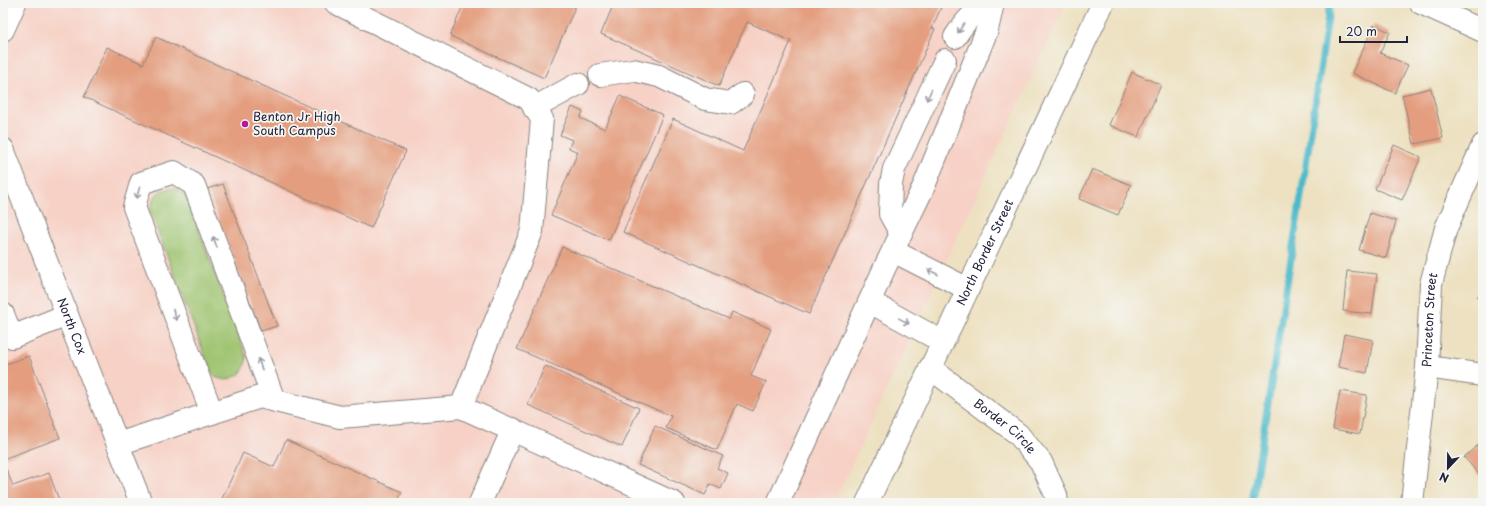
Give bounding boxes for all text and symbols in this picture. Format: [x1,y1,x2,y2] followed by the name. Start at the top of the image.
[1340,18,1407,44] scale bar
[957,22,965,33] one-way arrow
[1346,22,1377,40] text: 20 m
[925,89,932,101] one-way arrow
[253,107,341,139] place label: Benton Jr High South Campus
[240,119,250,129] marker: Benton Jr High South Campus
[134,187,141,200] one-way arrow
[951,196,1017,308] street label: North Border Street
[211,236,219,248] one-way arrow
[927,267,939,275] one-way arrow
[1417,270,1442,367] street label: Princeton Street
[53,295,92,357] street label: North Cox
[171,309,179,321] one-way arrow
[898,317,910,325] one-way arrow
[256,358,264,370] one-way arrow
[970,394,1041,458] street label: Border Circle
[1428,448,1468,488] north arrow
[1437,468,1451,487] text: N

